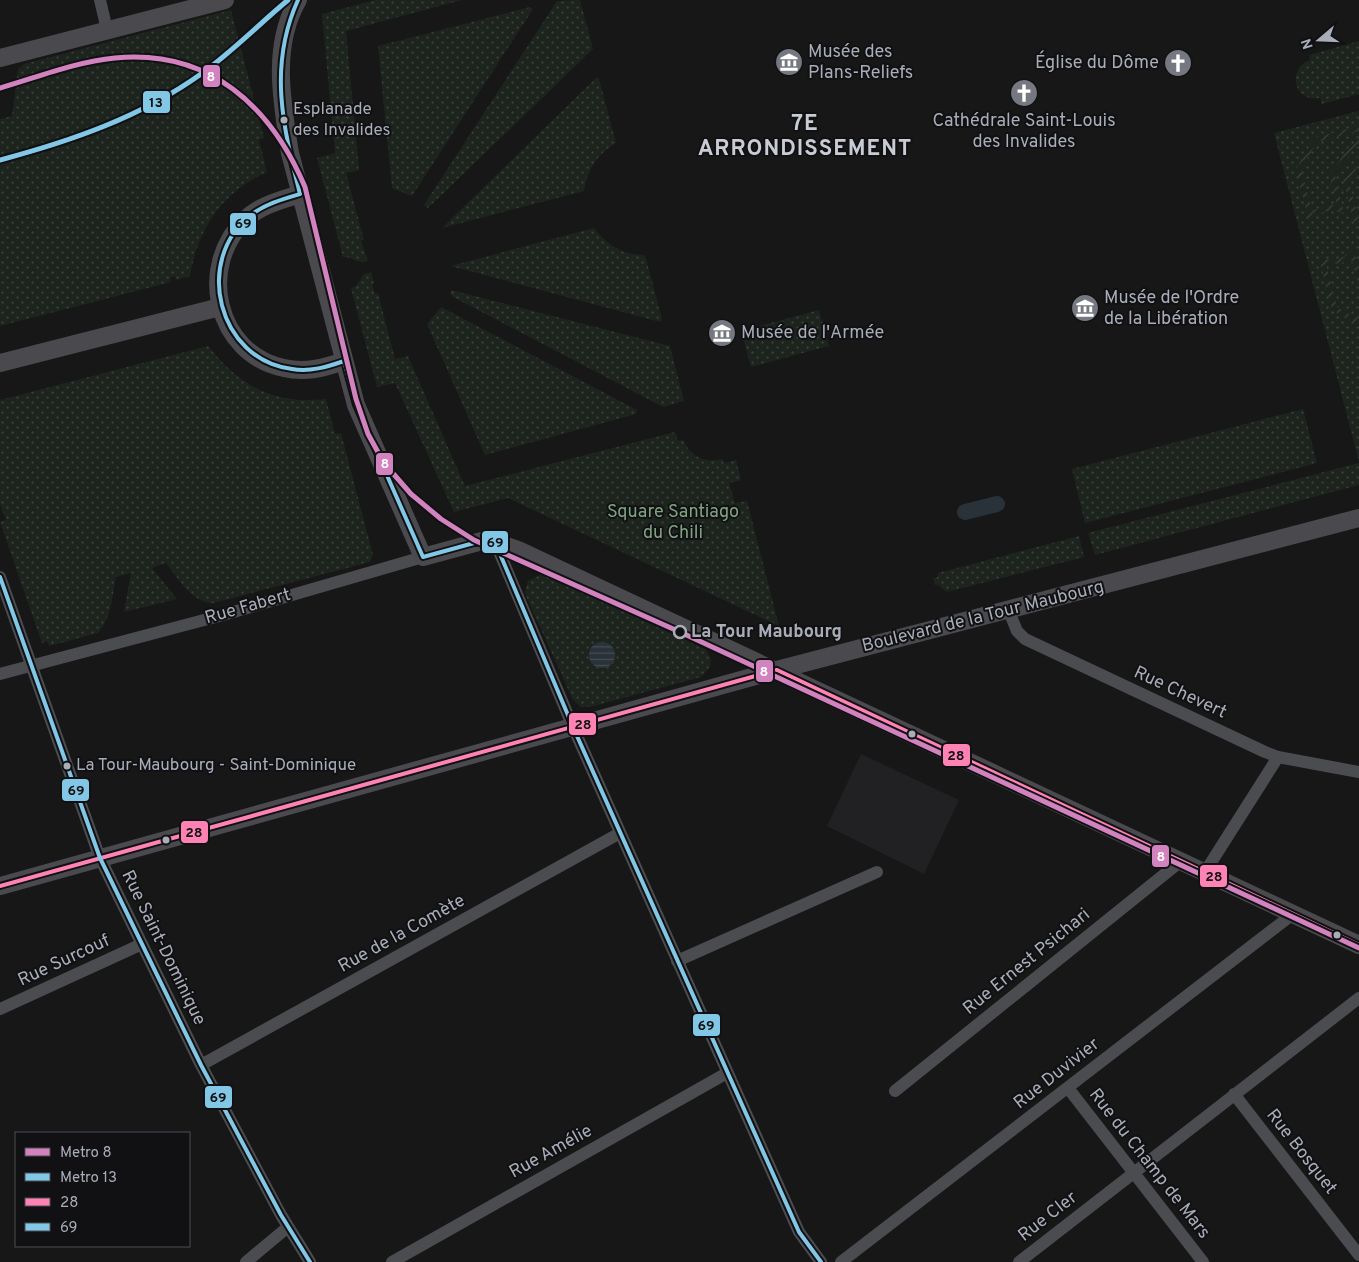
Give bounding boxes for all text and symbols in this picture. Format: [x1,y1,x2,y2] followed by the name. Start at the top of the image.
[1294,15,1344,65] north arrow
[1298,36,1318,51] text: N
[808,41,913,85] place label: Musée des Plans-Reliefs
[774,47,804,77] museum icon: Musée des Plans-Reliefs
[1163,48,1193,78] church icon: Église du Dôme
[1035,50,1159,75] place label: Église du Dôme
[202,64,221,88] line badge: 8
[207,69,215,86] text: 8
[1009,78,1039,108] church icon: Cathédrale Saint-Louis des Invalides
[142,90,171,114] line badge: 13
[149,95,163,112] text: 13
[293,99,390,142] place label: Esplanade des Invalides
[932,110,1116,154] place label: Cathédrale Saint-Louis des Invalides
[698,111,912,163] district label: 7E ARRONDISSEMENT
[279,115,289,125] marker: Esplanade des Invalides
[229,212,257,236] line badge: 69
[234,216,252,233] text: 69
[1104,287,1239,331] place label: Musée de l'Ordre de la Libération
[1070,293,1100,323] museum icon: Musée de l'Ordre de la Libération
[707,318,737,348] museum icon: Musée de l'Armée
[741,322,884,345] place label: Musée de l'Armée
[375,452,394,476] line badge: 8
[381,456,389,473] text: 8
[607,501,739,545] park label: Square Santiago du Chili
[481,530,509,554] line badge: 69
[486,535,504,552] text: 69
[860,576,1106,658] street label: Boulevard de la Tour Maubourg
[202,584,294,630] street label: Rue Fabert
[691,621,842,644] place label: La Tour Maubourg
[673,625,687,639] marker: La Tour Maubourg
[755,659,774,683] line badge: 8
[1130,661,1230,725] street label: Rue Chevert
[760,664,768,681] text: 8
[568,712,597,736] line badge: 28
[574,717,592,734] text: 28
[907,729,917,739] unlabelled marker
[942,743,971,767] line badge: 28
[947,748,965,765] text: 28
[76,755,356,777] place label: La Tour-Maubourg - Saint-Dominique
[62,761,72,771] marker: La Tour-Maubourg - Saint-Dominique
[61,778,90,802] line badge: 69
[67,783,85,800] text: 69
[180,820,209,844] line badge: 28
[185,825,203,842] text: 28
[161,835,171,845] unlabelled marker
[1151,844,1170,868] line badge: 8
[1157,849,1165,866] text: 8
[1199,864,1228,888] line badge: 28
[115,867,211,1029] street label: Rue Saint-Dominique
[1205,869,1223,886] text: 28
[335,890,469,978] street label: Rue de la Comète
[959,904,1095,1020] street label: Rue Ernest Psichari
[14,930,114,992] street label: Rue Surcouf
[1332,930,1342,940] unlabelled marker
[692,1013,721,1037] line badge: 69
[697,1018,715,1035] text: 69
[1009,1033,1105,1115] street label: Rue Duvivier
[1083,1084,1215,1244] street label: Rue du Champ de Mars
[204,1085,233,1109] line badge: 69
[209,1090,227,1107] text: 69
[1260,1105,1342,1199] street label: Rue Bosquet
[505,1120,597,1184] street label: Rue Amélie
[15,1132,190,1247] legend
[60,1144,112,1163] text: Metro 8
[60,1169,117,1188] text: Metro 13
[1014,1187,1082,1247] street label: Rue Cler
[60,1194,78,1213] text: 28
[60,1219,77,1238] text: 69

